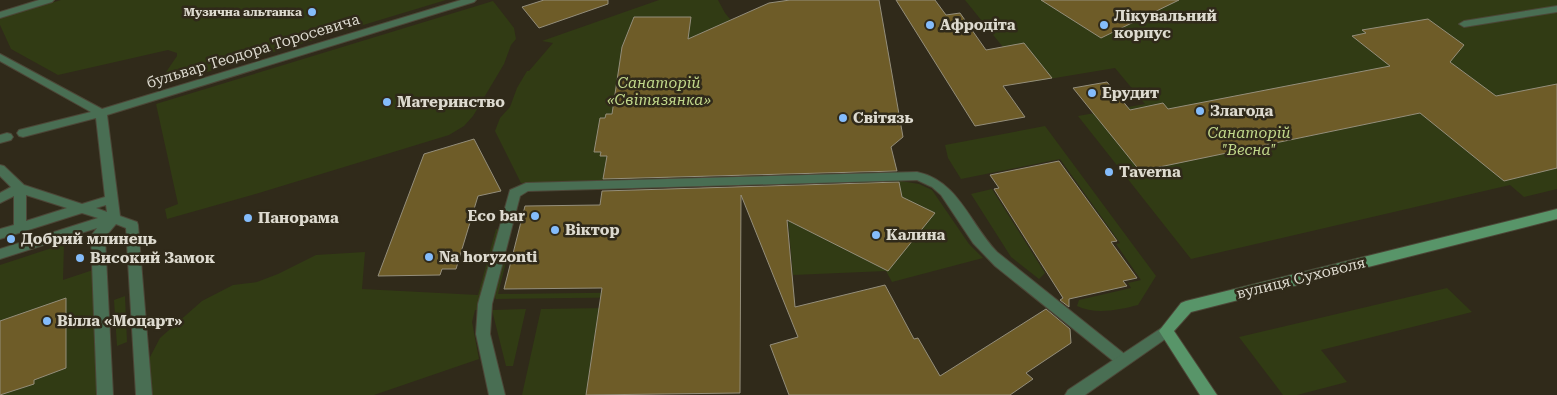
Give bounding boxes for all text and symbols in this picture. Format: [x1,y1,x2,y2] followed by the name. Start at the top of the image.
[184,5,302,19] place label: Музична альтанка
[306,6,318,18] marker: Музична альтанка
[1114,7,1217,42] place label: Лікувальний корпус
[144,10,362,92] street label: бульвар Теодора Торосевича
[940,16,1016,34] place label: Афродіта
[924,19,936,31] marker: Афродіта
[1098,19,1110,31] marker: Лікувальний корпус
[607,74,711,109] park label: Санаторій «Світязянка»
[1102,84,1159,102] place label: Ерудит
[1086,87,1098,99] marker: Ерудит
[397,93,505,111] place label: Материнство
[381,96,393,108] marker: Материнство
[1210,102,1274,120] place label: Злагода
[1194,105,1206,117] marker: Злагода
[853,109,914,127] place label: Світязь
[837,112,849,124] marker: Світязь
[1207,124,1291,159] park label: Санаторій "Весна"
[1119,163,1181,181] place label: Taverna
[1103,166,1115,178] marker: Taverna
[468,207,525,225] place label: Eco bar
[258,209,339,227] place label: Панорама
[529,210,541,222] marker: Eco bar
[242,212,254,224] marker: Панорама
[565,221,620,239] place label: Віктор
[549,224,561,236] marker: Віктор
[886,226,946,244] place label: Калина
[870,229,882,241] marker: Калина
[21,230,157,248] place label: Добрий млинець
[5,233,17,245] marker: Добрий млинець
[439,248,537,266] place label: Na horyzonti
[90,249,216,267] place label: Високий Замок
[423,251,435,263] marker: Na horyzonti
[74,252,86,264] marker: Високий Замок
[1235,253,1367,303] street label: вулиця Суховоля
[57,312,183,330] place label: Вілла «Моцарт»
[41,315,53,327] marker: Вілла «Моцарт»

